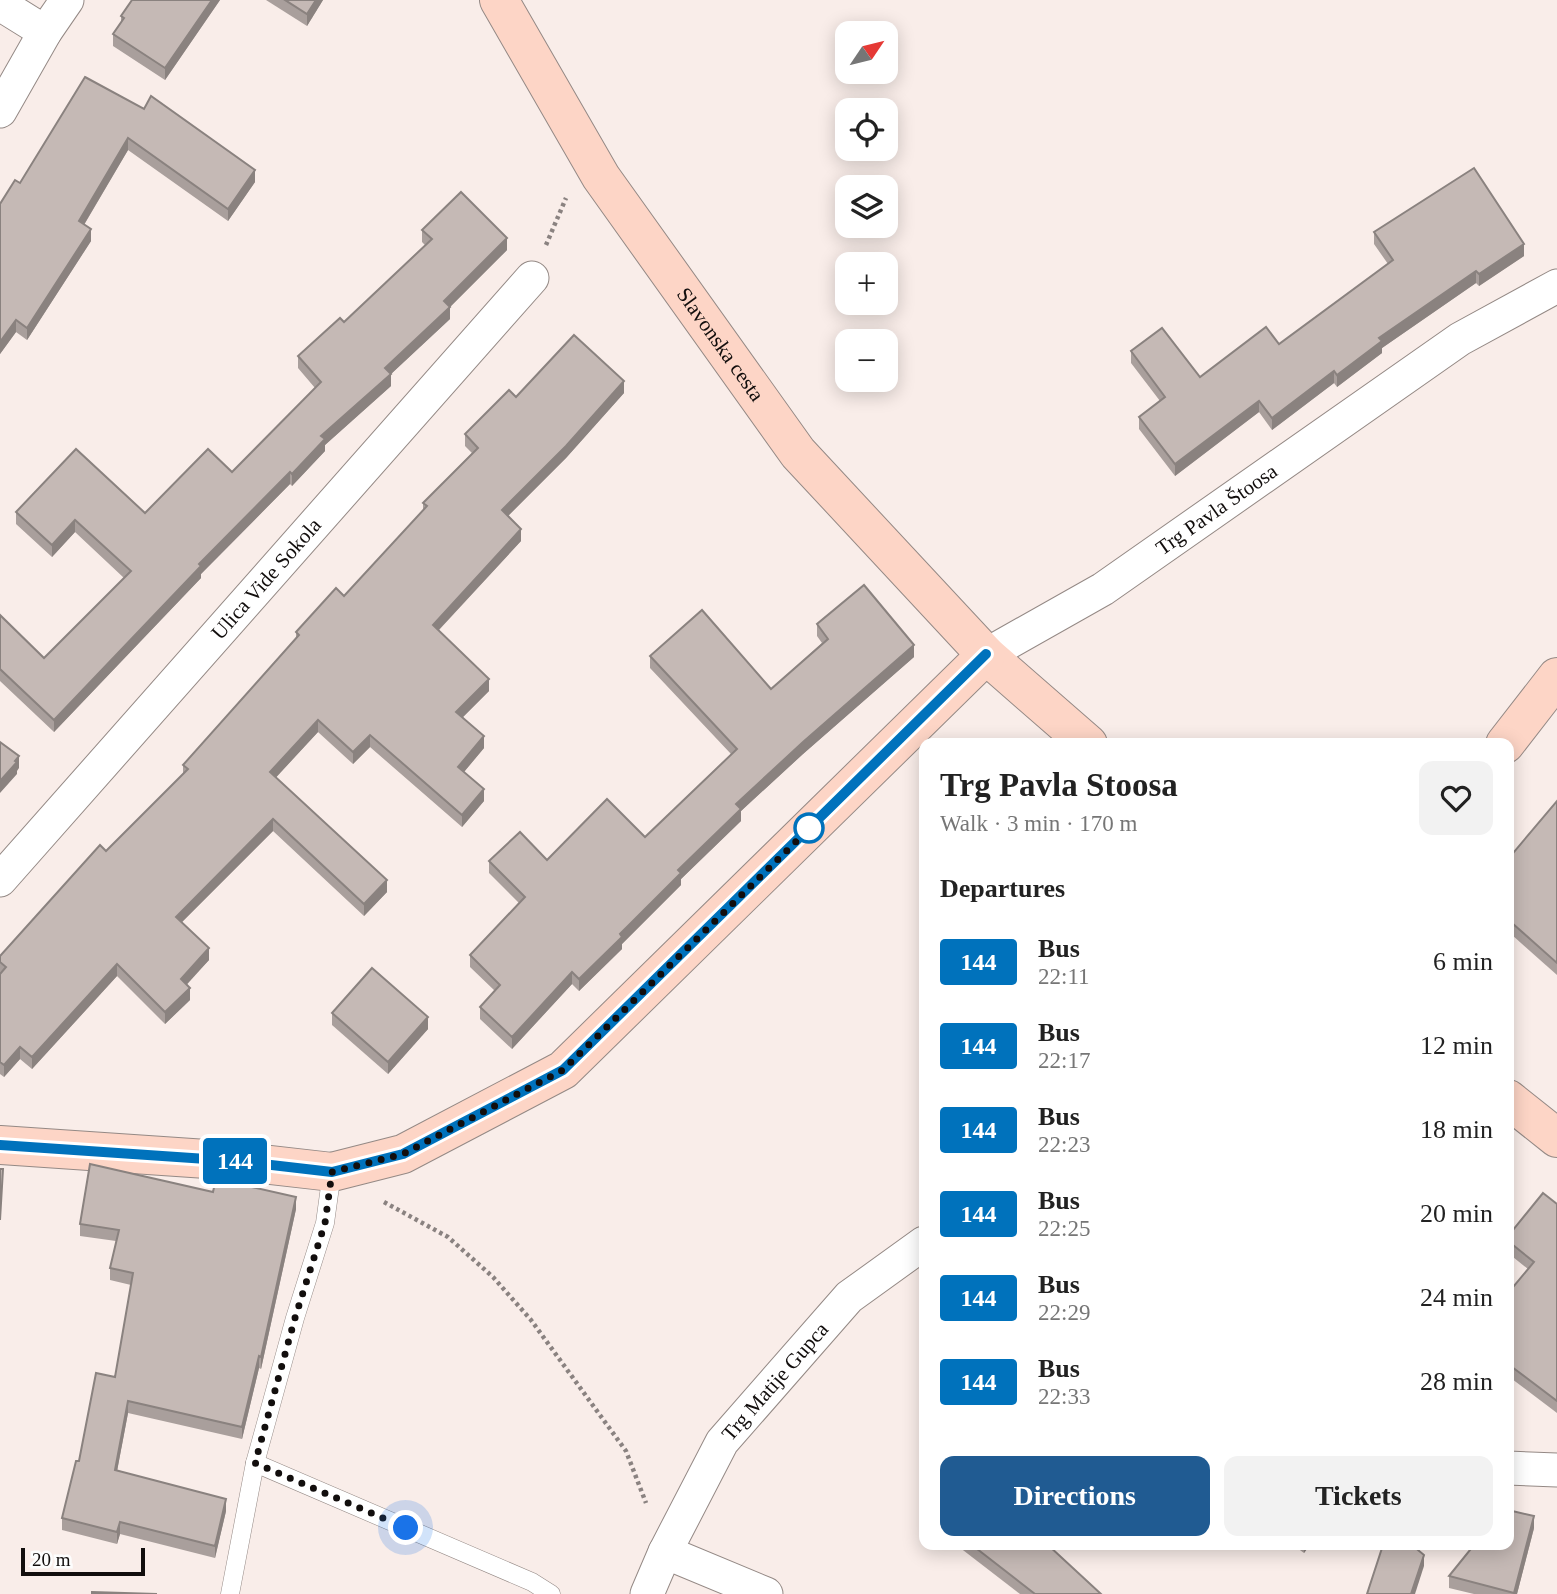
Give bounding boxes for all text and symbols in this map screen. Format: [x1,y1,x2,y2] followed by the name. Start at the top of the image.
[835,21,898,84] north arrow
[835,21,898,392] map controls
[835,98,898,161] button: locate
[835,175,898,238] button: layers
[835,252,898,315] button: +
[672,283,769,406] street label: Slavonska cesta
[835,329,898,392] button: −
[1151,458,1282,560] street label: Trg Pavla Štoosa
[206,513,326,644] street label: Ulica Vide Sokola
[1419,761,1493,835] button: heart
[940,767,1178,803] text: Trg Pavla Stoosa
[940,811,1137,836] text: Walk · 3 min · 170 m
[794,813,824,843] unlabelled marker
[940,874,1065,903] text: Departures
[1038,934,1080,963] text: Bus
[1433,947,1493,976] text: 6 min
[961,949,997,975] text: 144
[1038,964,1090,989] text: 22:11
[1038,1018,1080,1047] text: Bus
[1420,1031,1493,1060] text: 12 min
[961,1033,997,1059] text: 144
[1038,1048,1090,1073] text: 22:17
[1038,1102,1080,1131] text: Bus
[1420,1115,1493,1144] text: 18 min
[961,1117,997,1143] text: 144
[1038,1132,1090,1157] text: 22:23
[195,1138,275,1184] line badge: 144
[217,1148,253,1174] text: 144
[1038,1186,1080,1215] text: Bus
[1420,1199,1493,1228] text: 20 min
[961,1201,997,1227] text: 144
[1038,1216,1090,1241] text: 22:25
[1038,1270,1080,1299] text: Bus
[1420,1283,1493,1312] text: 24 min
[961,1285,997,1311] text: 144
[1038,1300,1090,1325] text: 22:29
[717,1317,834,1446] street label: Trg Matije Gupca
[1038,1354,1080,1383] text: Bus
[1420,1367,1493,1396] text: 28 min
[961,1369,997,1395] text: 144
[1038,1384,1090,1409] text: 22:33
[940,1456,1210,1536] button: Directions
[1224,1456,1493,1536] button: Tickets
[388,1510,423,1545] your location
[21,1545,145,1577] scale bar
[32,1549,71,1570] text: 20 m

